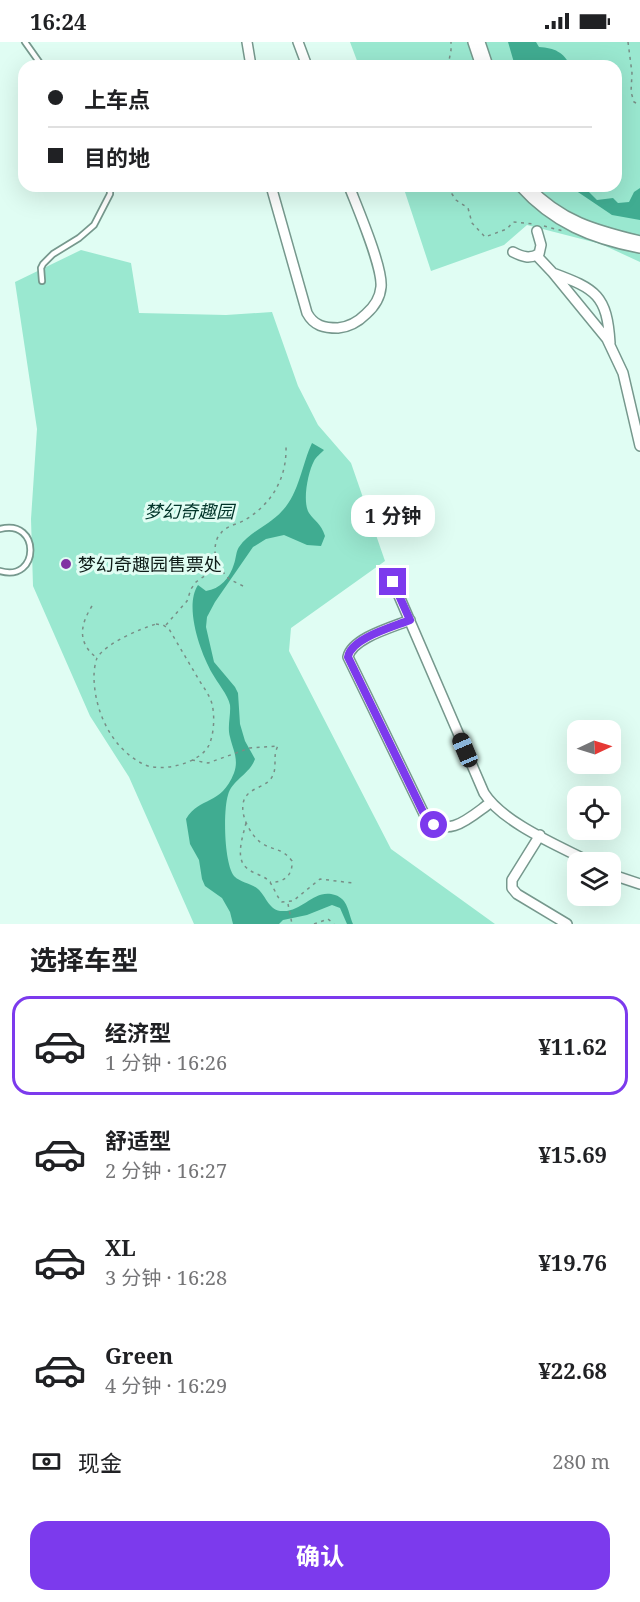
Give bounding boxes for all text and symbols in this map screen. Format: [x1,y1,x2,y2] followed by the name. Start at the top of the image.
[30,6,86,36] text: 16:24
[84,84,150,114] text: 上车点
[84,142,150,172] text: 目的地
[351,495,435,537] callout: 1 分钟
[144,499,237,523] park label: 梦幻奇趣园
[365,502,421,529] text: 1 分钟
[78,552,222,576] place label: 梦幻奇趣园售票处
[59,557,73,571] marker: 梦幻奇趣园售票处
[379,568,406,595] route end
[567,720,621,774] north arrow
[567,720,621,906] map controls
[450,730,480,770] car
[567,786,621,840] button: locate
[420,811,447,838] route start
[567,852,621,906] button: layers
[30,941,138,978] text: 选择车型
[105,1017,171,1047] text: 经济型
[33,1019,87,1073] icon: car
[538,1031,607,1061] text: ¥11.62
[105,1049,227,1076] text: 1 分钟 · 16:26
[105,1125,171,1155] text: 舒适型
[33,1127,87,1181] icon: car
[538,1139,607,1169] text: ¥15.69
[105,1157,227,1184] text: 2 分钟 · 16:27
[105,1232,136,1262] text: XL
[33,1235,87,1289] icon: car
[538,1247,607,1277] text: ¥19.76
[105,1264,227,1291] text: 3 分钟 · 16:28
[105,1340,173,1370] text: Green
[33,1343,87,1397] icon: car
[538,1355,607,1385] text: ¥22.68
[105,1372,227,1399] text: 4 分钟 · 16:29
[30,1445,63,1478] icon: cash
[78,1447,122,1477] text: 现金
[552,1448,610,1475] text: 280 m
[30,1521,610,1590] button: 确认

